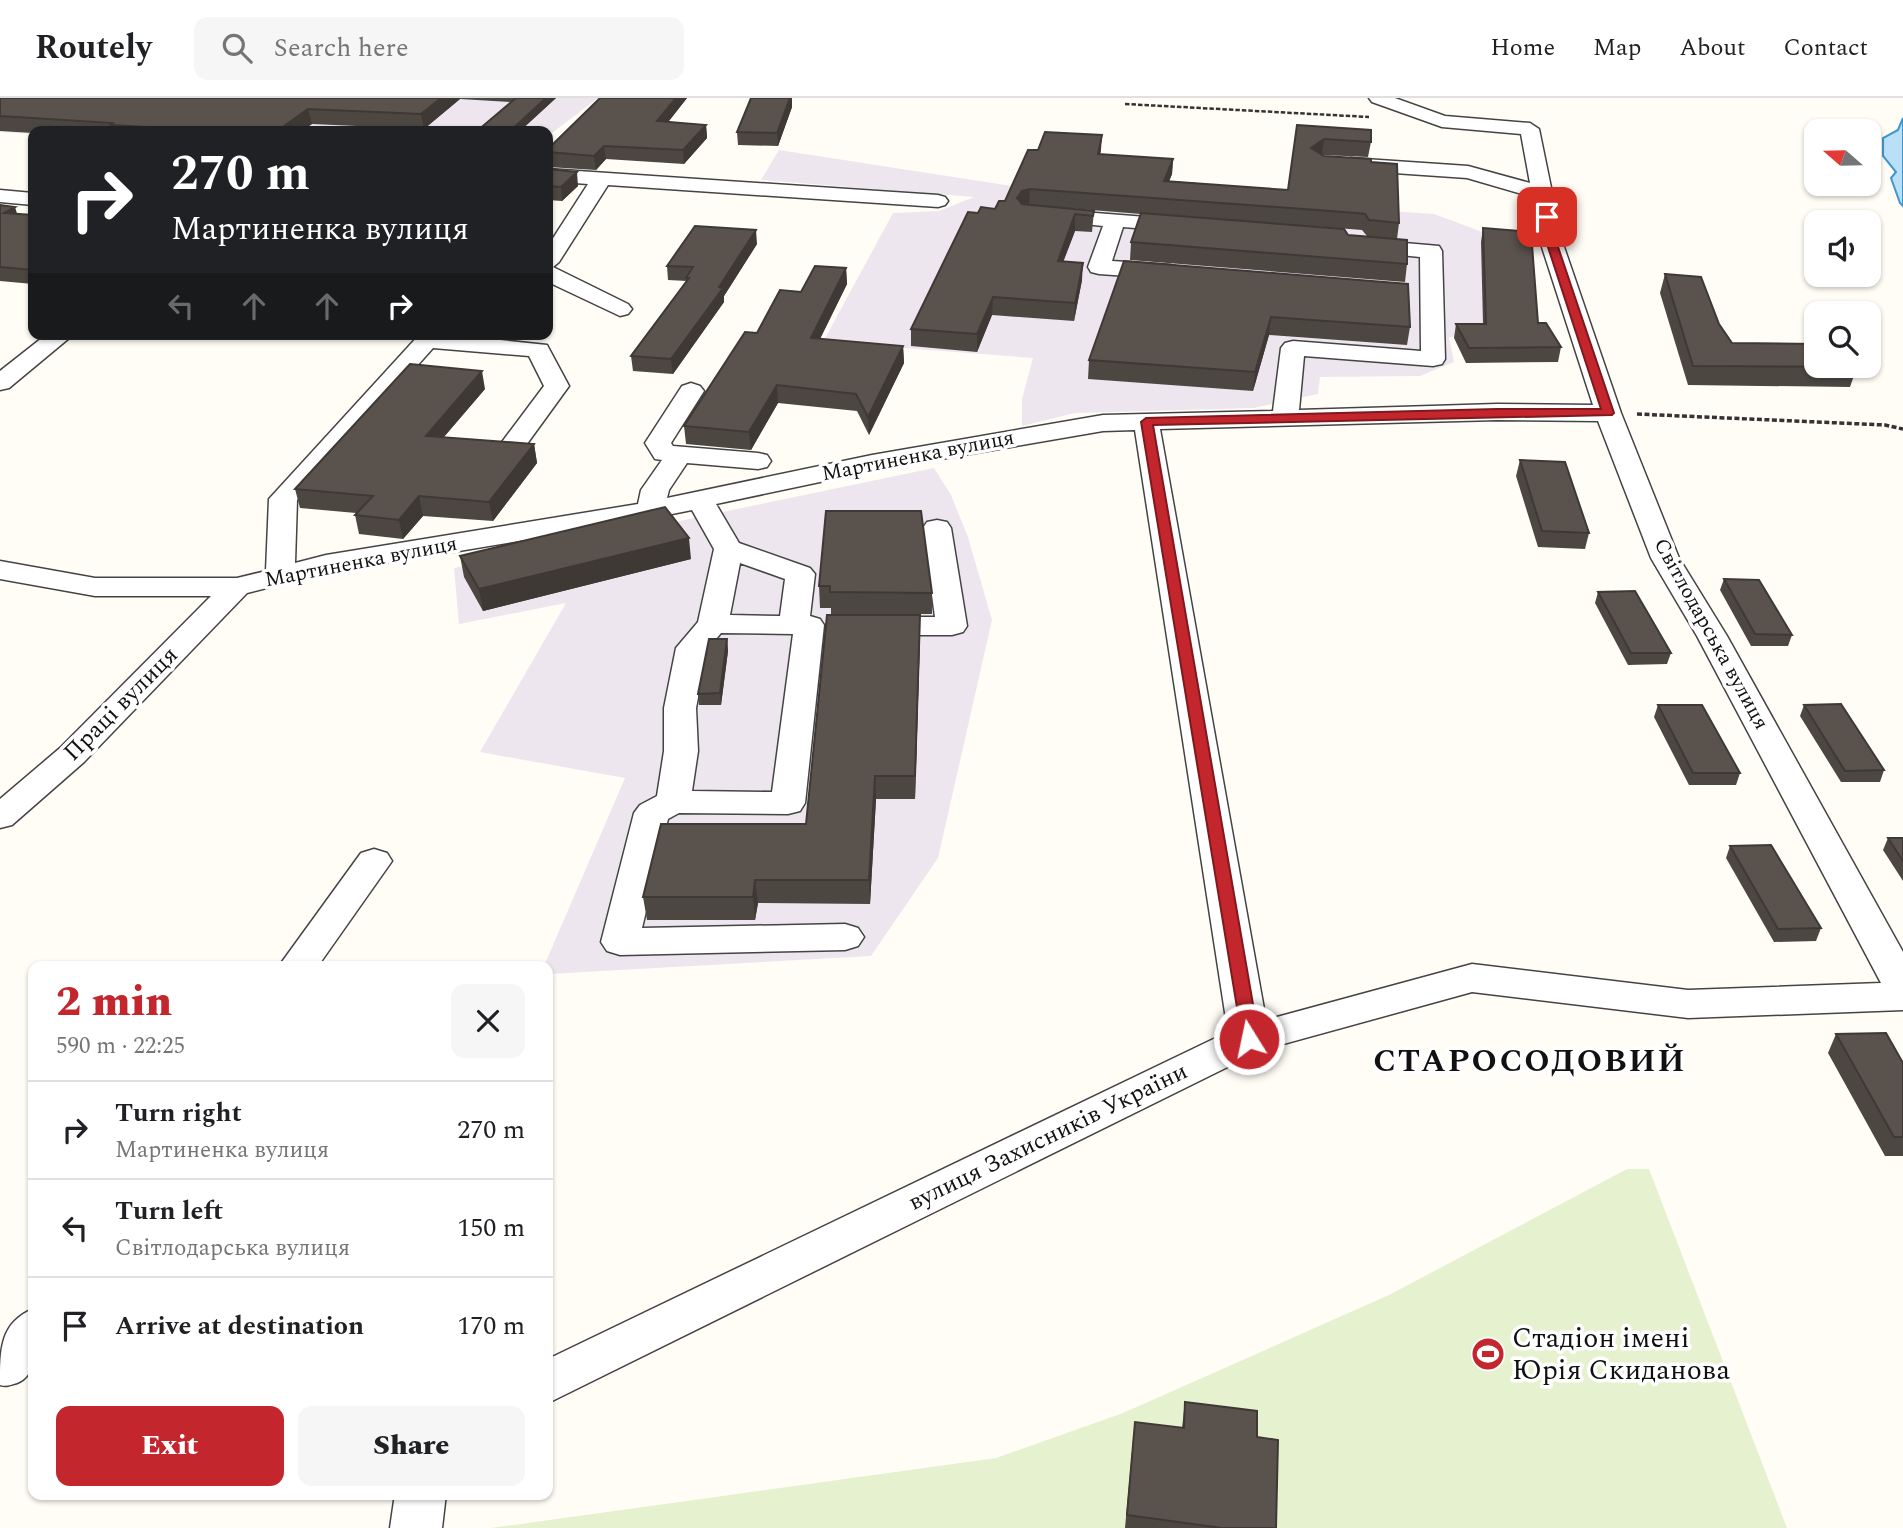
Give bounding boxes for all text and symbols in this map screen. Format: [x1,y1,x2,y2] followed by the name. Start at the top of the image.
[194,17,684,80] search box
[35,23,152,73] text: Routely
[274,28,409,68] text: Search here
[218,29,256,67] icon: search
[1490,30,1555,66] text: Home
[1593,30,1641,66] text: Map
[1679,30,1745,66] text: About
[1783,30,1868,66] text: Contact
[1804,119,1881,196] north arrow
[1804,119,1881,378] map controls
[171,137,310,212] text: 270 m
[56,154,147,245] icon: right
[1517,187,1577,247] pin
[1528,198,1566,236] icon: arrive
[171,205,469,254] text: Мартиненка вулиця
[1804,210,1881,287] button: sound
[162,287,200,325] icon: left
[235,287,273,325] icon: ahead
[308,287,346,325] icon: ahead
[381,287,419,325] icon: right
[1804,301,1881,378] button: search
[819,422,1017,490] street label: Мартиненка вулиця
[262,528,460,596] street label: Мартиненка вулиця
[1645,532,1777,736] street label: Світлодарська вулиця
[55,638,187,770] street label: Праці вулиця
[56,971,172,1034] text: 2 min
[451,984,525,1058] button: close
[1212,1002,1286,1076] position arrow
[56,1029,185,1064] text: 590 m · 22:25
[1373,1037,1687,1086] district label: СТАРОСОДОВИЙ
[902,1054,1194,1220] street label: вулиця Захисників України
[115,1093,242,1133] text: Turn right
[457,1110,525,1150] text: 270 m
[56,1111,94,1149] icon: right
[115,1133,329,1168] text: Мартиненка вулиця
[115,1191,223,1231] text: Turn left
[457,1208,525,1248] text: 150 m
[56,1209,94,1247] icon: left
[115,1231,350,1266] text: Світлодарська вулиця
[115,1306,364,1346] text: Arrive at destination
[457,1306,525,1346] text: 170 m
[56,1307,94,1345] icon: arrive
[1512,1317,1731,1392] place label: Стадiон імені Юрія Скиданова
[1469,1335,1507,1373] sports icon: Стадiон імені Юрія Скиданова
[56,1406,284,1486] button: Exit
[298,1406,525,1486] button: Share

